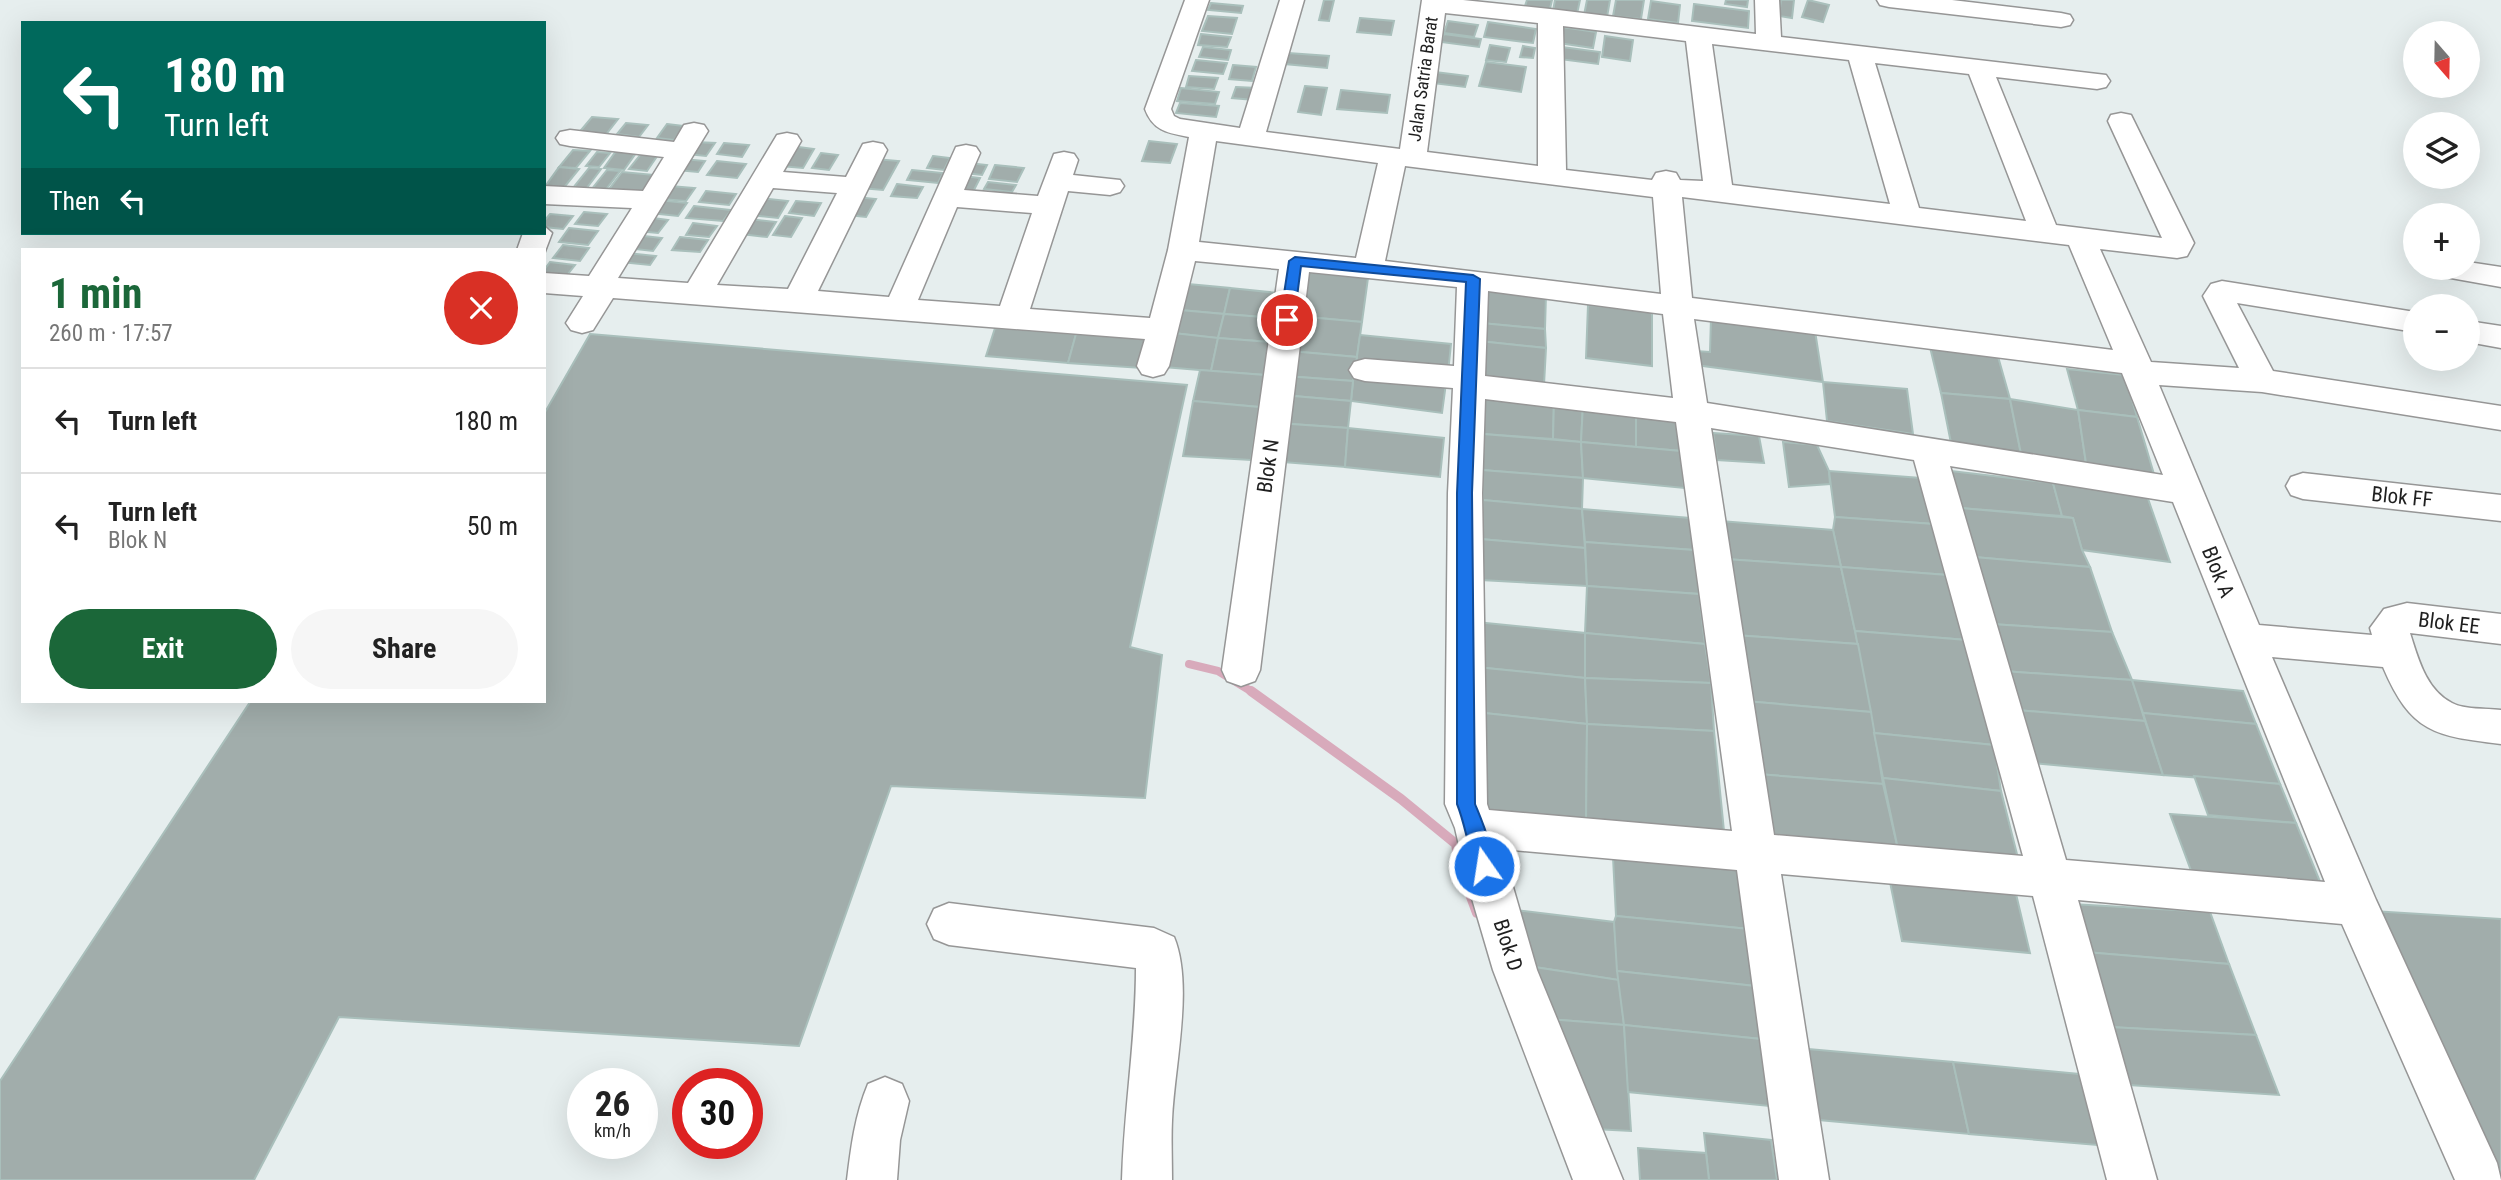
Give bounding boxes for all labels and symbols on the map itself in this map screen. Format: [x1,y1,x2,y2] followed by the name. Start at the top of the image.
[1403,15,1442,143] street label: Jalan Satria Barat
[2403,21,2480,98] north arrow
[1257,290,1317,350] pin
[1252,438,1284,494] street label: Blok N
[2370,482,2434,512] street label: Blok FF
[2197,543,2239,601] street label: Blok A
[2417,607,2481,639] street label: Blok EE
[1447,829,1521,903] position arrow
[1488,916,1528,974] street label: Blok D
[672,1068,763,1159] speed limit sign: 30

